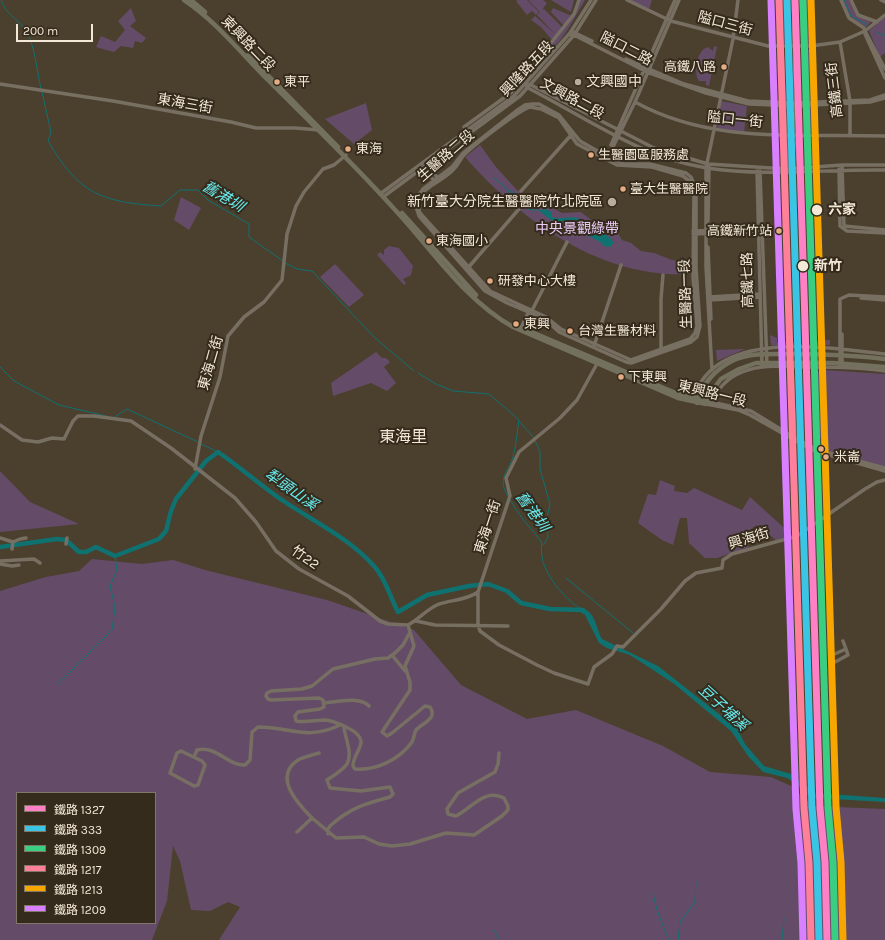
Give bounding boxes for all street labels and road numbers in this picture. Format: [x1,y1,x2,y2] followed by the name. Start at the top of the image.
[696,9,754,39] street label: 隘口三街
[218,13,278,75] street label: 東興路二段
[597,29,655,69] street label: 隘口二路
[497,38,557,100] street label: 興隆路五段
[823,61,847,119] street label: 高鐵三街
[537,75,607,123] street label: 文興路二段
[156,91,214,117] street label: 東海三街
[706,109,764,131] street label: 隘口一街
[414,127,478,185] street label: 生醫路二段
[739,252,757,308] street label: 高鐵七路
[676,259,696,329] street label: 生醫路一段
[195,334,227,392] street label: 東海二街
[676,377,748,411] street label: 東興路一段
[471,498,505,556] street label: 東海一街
[726,525,772,553] street label: 興海街
[288,542,322,574] street label: 竹22

